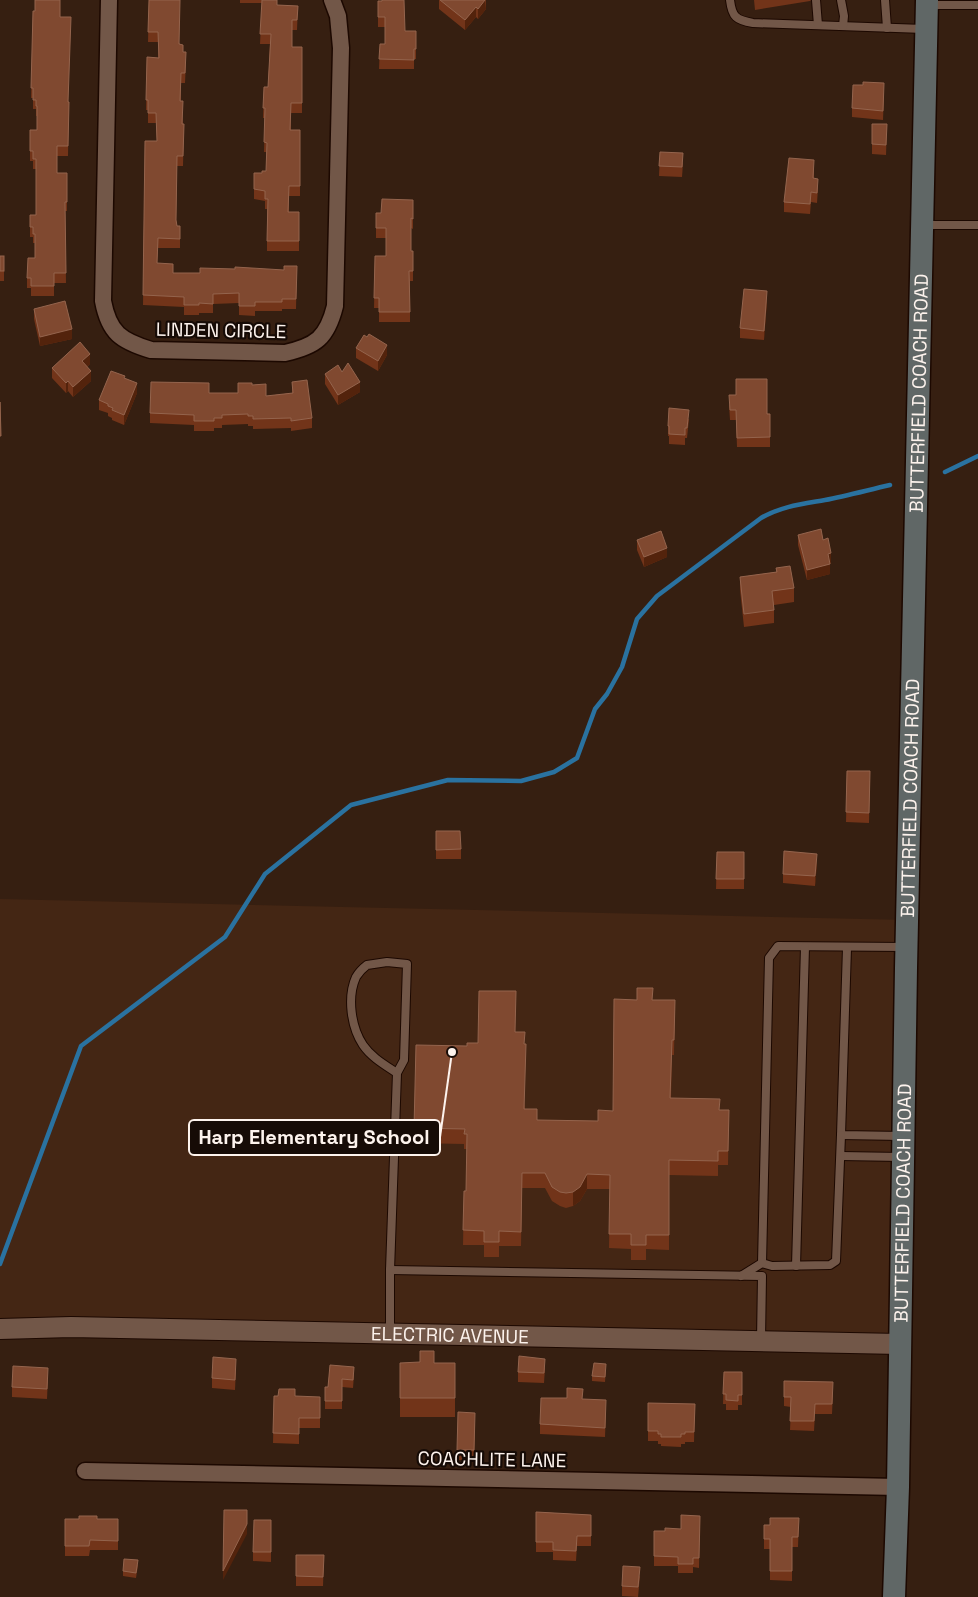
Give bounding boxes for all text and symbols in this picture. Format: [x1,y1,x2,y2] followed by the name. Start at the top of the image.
[904,274,934,513] street label: BUTTERFIELD COACH ROAD
[156,317,286,344] street label: LINDEN CIRCLE
[895,678,925,918] street label: BUTTERFIELD COACH ROAD
[889,1083,917,1323] street label: BUTTERFIELD COACH ROAD
[189,1120,440,1155] callout: Harp Elementary School
[199,1124,430,1150] text: Harp Elementary School
[371,1321,529,1349] street label: ELECTRIC AVENUE
[417,1446,567,1473] street label: COACHLITE LANE

